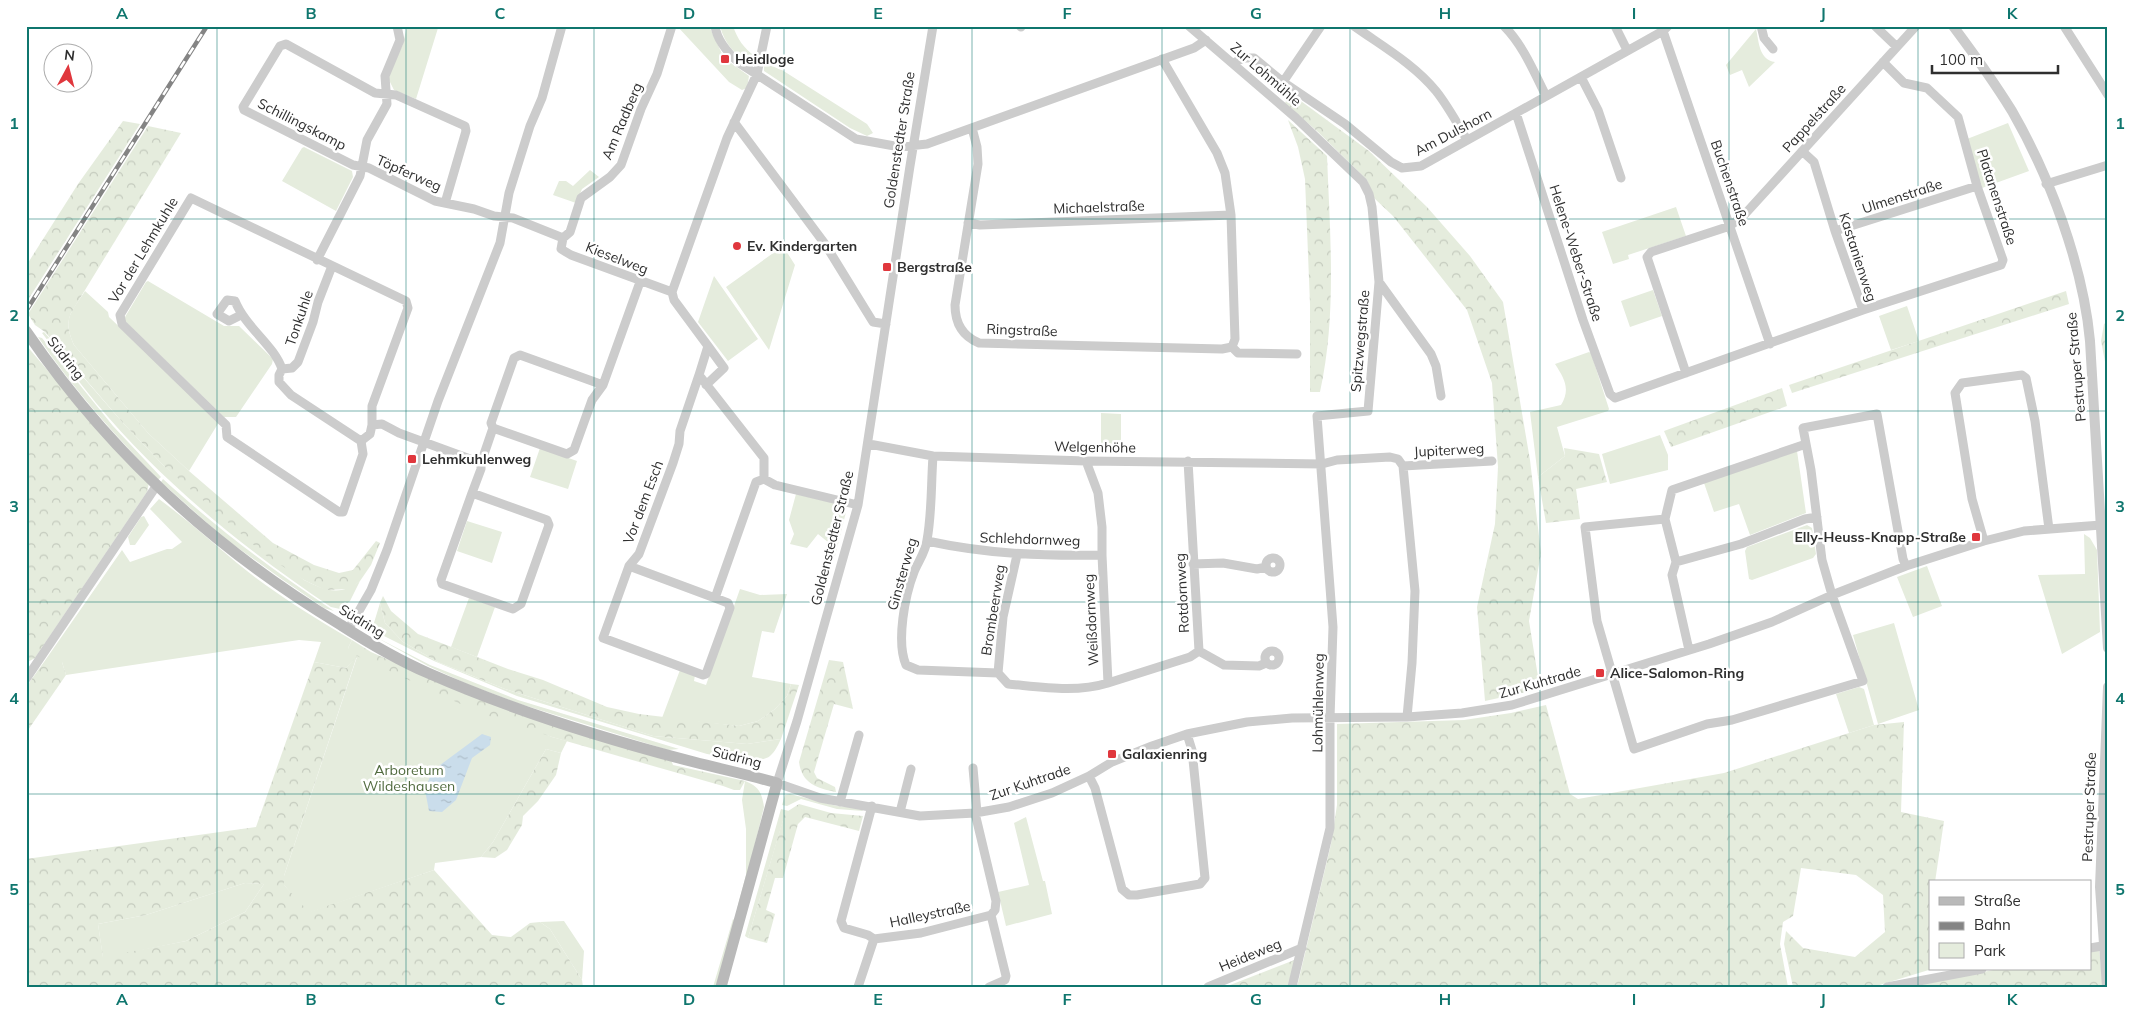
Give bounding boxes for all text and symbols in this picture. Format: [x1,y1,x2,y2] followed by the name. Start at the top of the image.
[116,3,128,23] text: A
[305,3,317,23] text: B
[495,3,506,23] text: C
[683,3,695,23] text: D
[873,3,883,23] text: E
[1062,3,1072,23] text: F
[1250,3,1262,23] text: G
[1439,3,1451,23] text: H
[1632,3,1636,23] text: I
[1820,3,1826,23] text: J
[2007,3,2019,23] text: K
[1227,38,1305,110] street label: Zur Lohmühle
[42,42,92,92] north arrow
[1932,42,2058,74] scale bar
[63,46,76,65] text: N
[735,50,794,68] place label: Heidloge
[1939,50,1983,69] text: 100 m
[719,53,731,65] marker: Heidloge
[879,70,919,210] street label: Goldenstedter Straße
[598,80,646,162] street label: Am Radberg
[1778,80,1850,156] street label: Pappelstraße
[255,94,349,154] street label: Schillingskamp
[1411,104,1495,160] street label: Am Dulshorn
[9,113,19,133] text: 1
[2115,113,2125,133] text: 1
[1707,137,1753,229] street label: Buchenstraße
[1973,147,2021,247] street label: Platanenstraße
[374,151,444,195] street label: Töpferweg
[1860,175,1944,217] street label: Ulmenstraße
[1545,182,1607,324] street label: Helene-Weber-Straße
[104,194,182,306] street label: Vor der Lehmkuhle
[1053,196,1145,218] street label: Michaelstraße
[1835,210,1881,304] street label: Kastanienweg
[747,237,857,255] place label: Ev. Kindergarten
[583,238,651,278] street label: Kieselweg
[731,240,743,252] marker: Ev. Kindergarten
[897,258,972,276] place label: Bergstraße
[881,261,893,273] marker: Bergstraße
[281,288,317,348] street label: Tonkuhle
[1347,289,1373,393] street label: Spitzwegstraße
[9,305,19,325] text: 2
[2115,305,2125,325] text: 2
[2062,312,2090,422] street label: Pestruper Straße
[986,320,1058,340] street label: Ringstraße
[43,333,89,383] street label: Südring
[1054,437,1136,457] street label: Welgenhöhe
[1413,439,1485,461] street label: Jupiterweg
[422,450,531,468] place label: Lehmkuhlenweg
[406,453,418,465] marker: Lehmkuhlenweg
[619,458,667,546] street label: Vor dem Esch
[807,469,857,607] street label: Goldenstedter Straße
[9,496,19,516] text: 3
[2115,496,2125,516] text: 3
[979,528,1081,550] street label: Schlehdornweg
[1795,528,1966,546] place label: Elly-Heuss-Knapp-Straße
[1970,531,1982,543] marker: Elly-Heuss-Knapp-Straße
[883,536,921,612] street label: Ginsterweg
[1171,553,1193,633] street label: Rotdornweg
[977,563,1009,657] street label: Brombeerweg
[1080,573,1102,667] street label: Weißdornweg
[336,600,388,642] street label: Südring
[1308,653,1328,753] street label: Lohmühlenweg
[1497,662,1583,702] street label: Zur Kuhtrade
[1610,664,1744,682] place label: Alice-Salomon-Ring
[1594,667,1606,679] marker: Alice-Salomon-Ring
[9,688,19,708] text: 4
[2115,688,2125,708] text: 4
[710,742,764,772] street label: Südring
[1122,745,1207,763] place label: Galaxienring
[1106,748,1118,760] marker: Galaxienring
[2078,752,2100,862] street label: Pestruper Straße
[987,760,1073,804] street label: Zur Kuhtrade
[363,761,455,795] park label: Arboretum Wildeshausen
[9,879,19,899] text: 5
[2115,879,2125,899] text: 5
[1929,880,2092,970] legend
[1974,891,2021,910] text: Straße
[888,897,972,931] street label: Halleystraße
[1974,915,2011,934] text: Bahn
[1216,934,1284,976] street label: Heideweg
[1974,941,2006,960] text: Park
[116,989,128,1009] text: A
[305,989,317,1009] text: B
[495,989,506,1009] text: C
[683,989,695,1009] text: D
[873,989,883,1009] text: E
[1062,989,1072,1009] text: F
[1250,989,1262,1009] text: G
[1439,989,1451,1009] text: H
[1632,989,1636,1009] text: I
[1820,989,1826,1009] text: J
[2007,989,2019,1009] text: K

